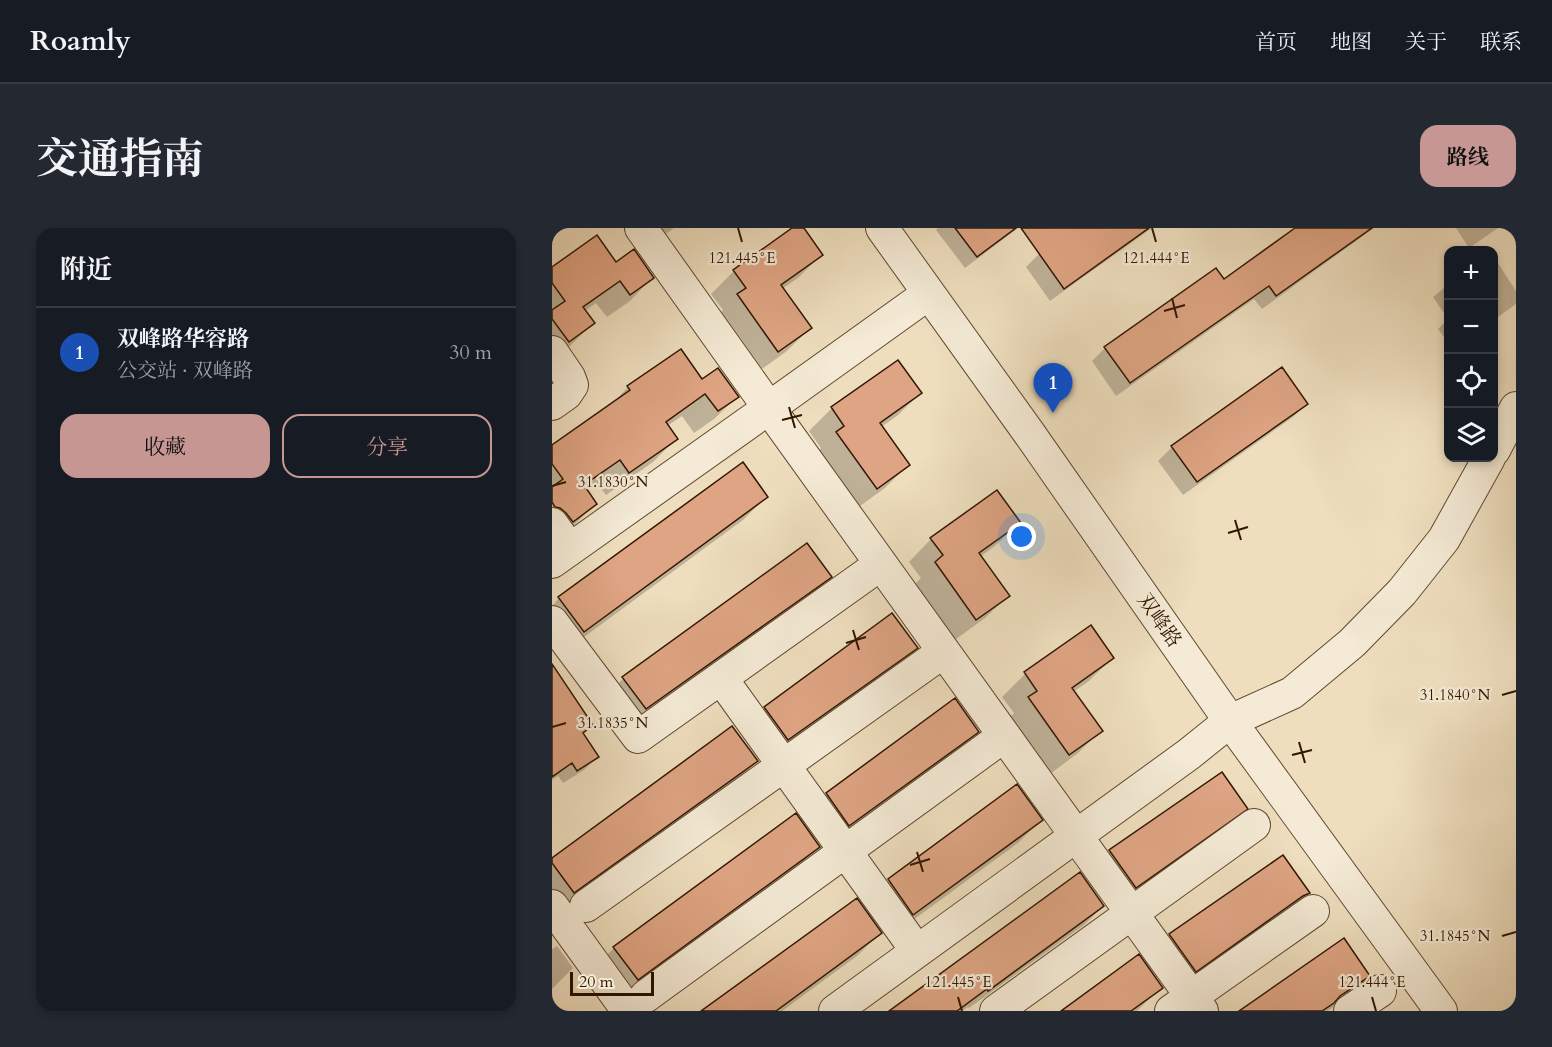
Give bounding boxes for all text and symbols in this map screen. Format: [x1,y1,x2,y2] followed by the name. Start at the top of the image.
[30,22,131,60] text: Roamly
[1255,28,1297,57] text: 首页
[1330,28,1372,57] text: 地图
[1405,28,1447,57] text: 关于
[1480,28,1522,57] text: 联系
[1420,125,1516,187] button: 路线
[36,131,204,188] text: 交通指南
[1444,246,1498,462] map controls
[1444,246,1498,300] button: +
[709,248,775,268] text: 121.445°E
[1123,248,1189,268] text: 121.444°E
[60,252,112,287] text: 附近
[1444,300,1498,354] button: −
[117,324,249,354] text: 双峰路华容路
[74,339,85,366] text: 1
[449,339,492,366] text: 30 m
[1444,354,1498,408] button: locate
[117,357,253,384] text: 公交站 · 双峰路
[1034,364,1072,413] pin: 1
[1444,408,1498,462] button: layers
[60,414,270,478] button: 收藏
[282,414,492,478] button: 分享
[578,472,648,492] text: 31.1830°N
[1007,522,1036,551] your location
[1131,588,1188,653] street label: 双峰路
[1420,685,1490,705] text: 31.1840°N
[578,713,648,733] text: 31.1835°N
[1420,926,1490,946] text: 31.1845°N
[570,969,654,996] scale bar
[579,971,613,993] text: 20 m
[925,972,991,992] text: 121.445°E
[1339,972,1405,992] text: 121.444°E

